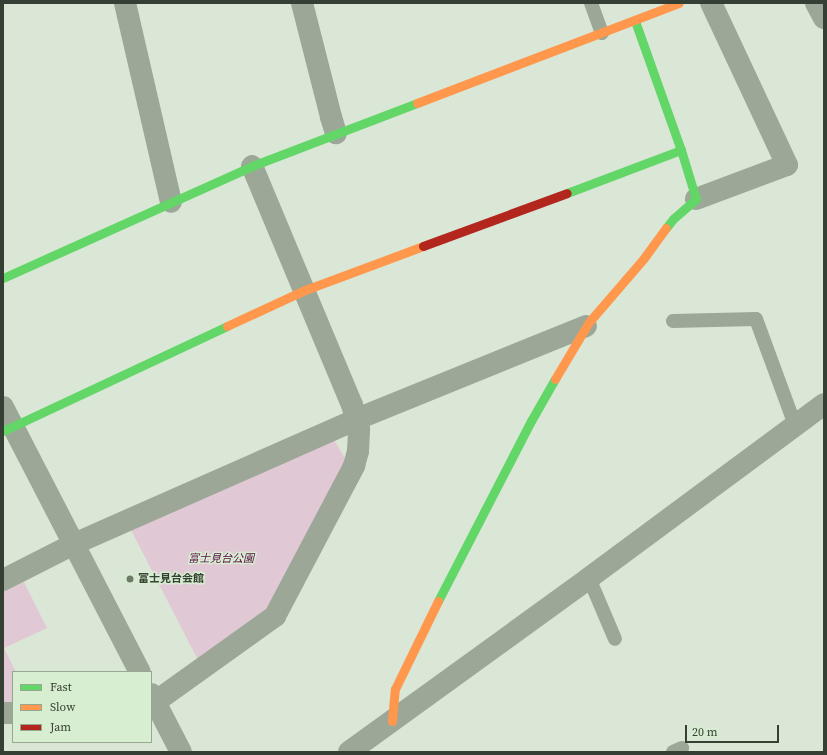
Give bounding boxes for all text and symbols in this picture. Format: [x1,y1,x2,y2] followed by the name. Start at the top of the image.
[188,552,254,566] park label: 富士見台公園
[138,572,204,586] place label: 富士見台会館
[125,574,135,584] marker: 富士見台会館
[12,671,152,743] legend
[50,679,72,695] text: Fast
[50,699,75,715] text: Slow
[687,717,781,743] scale bar
[50,719,71,735] text: Jam
[692,724,718,740] text: 20 m

